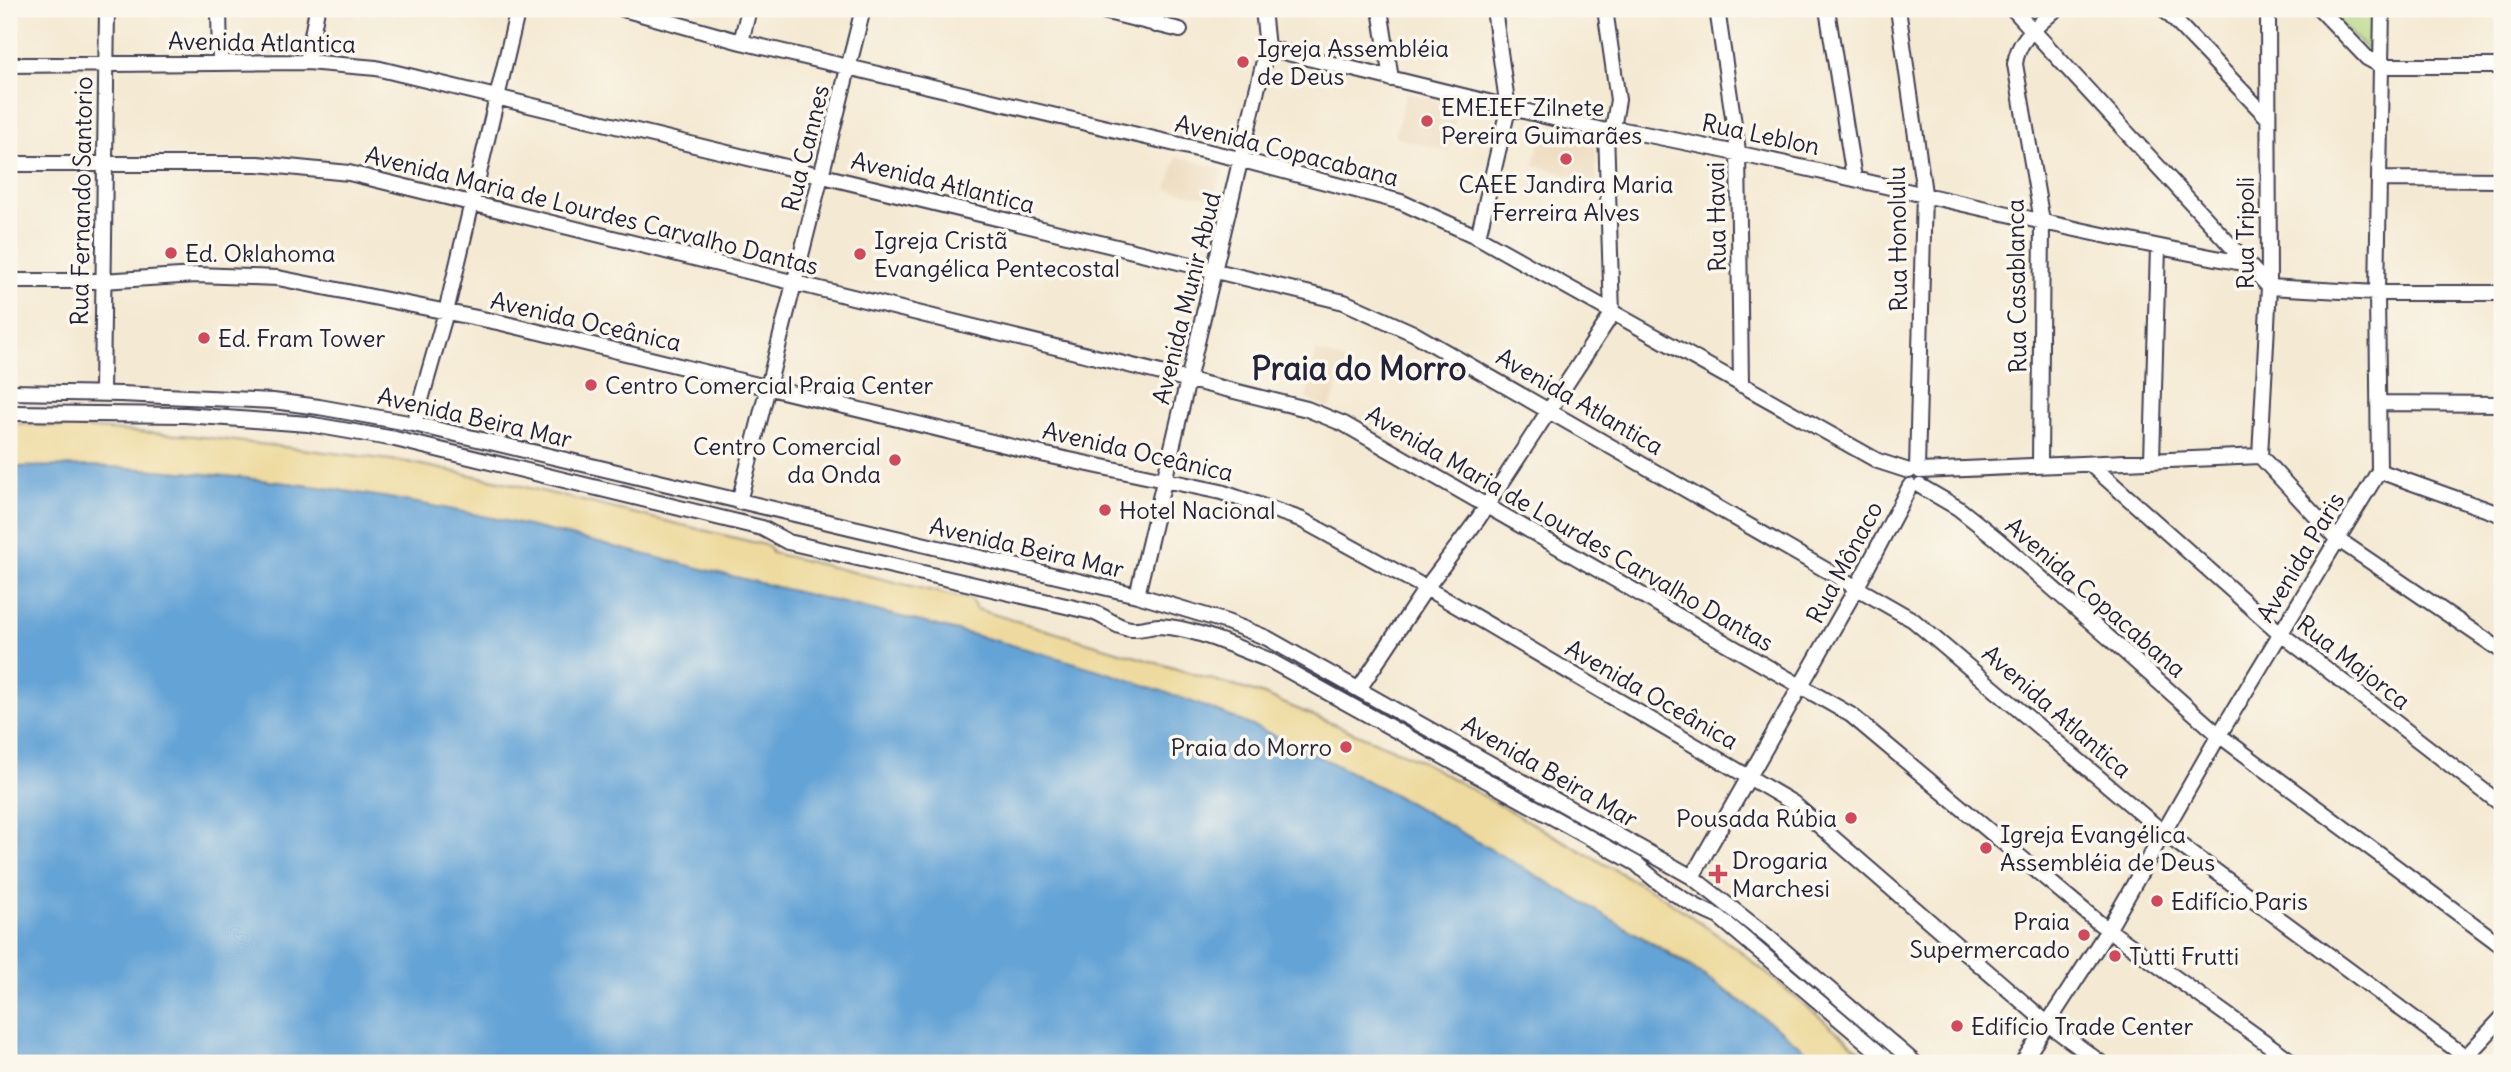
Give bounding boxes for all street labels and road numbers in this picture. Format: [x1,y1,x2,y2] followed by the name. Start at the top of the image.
[168,25,356,59] street label: Avenida Atlantica
[64,76,98,326] street label: Rua Fernando Santorio
[775,82,835,214] street label: Rua Cannes
[1699,107,1823,161] street label: Rua Leblon
[1172,108,1402,192] street label: Avenida Copacabana
[362,139,822,281] street label: Avenida Maria de Lourdes Carvalho Dantas
[848,145,1038,219] street label: Avenida Atlantica
[1700,162,1732,272] street label: Rua Havai
[1881,166,1913,312] street label: Rua Honolulu
[2230,177,2260,289] street label: Rua Tripoli
[1145,189,1227,407] street label: Avenida Munir Abud
[1999,199,2033,373] street label: Rua Casablanca
[488,284,684,358] street label: Avenida Oceânica
[1491,341,1669,461] street label: Avenida Atlantica
[375,380,575,454] street label: Avenida Beira Mar
[1361,398,1779,658] street label: Avenida Maria de Lourdes Carvalho Dantas
[1040,414,1236,488] street label: Avenida Oceânica
[2249,487,2351,627] street label: Avenida Paris
[1799,496,1889,628] street label: Rua Mônaco
[927,510,1127,584] street label: Avenida Beira Mar
[2000,510,2192,684] street label: Avenida Copacabana
[2291,608,2417,716] street label: Rua Majorca
[1560,632,1744,756] street label: Avenida Oceânica
[1976,638,2138,784] street label: Avenida Atlantica
[1457,708,1644,834] street label: Avenida Beira Mar

